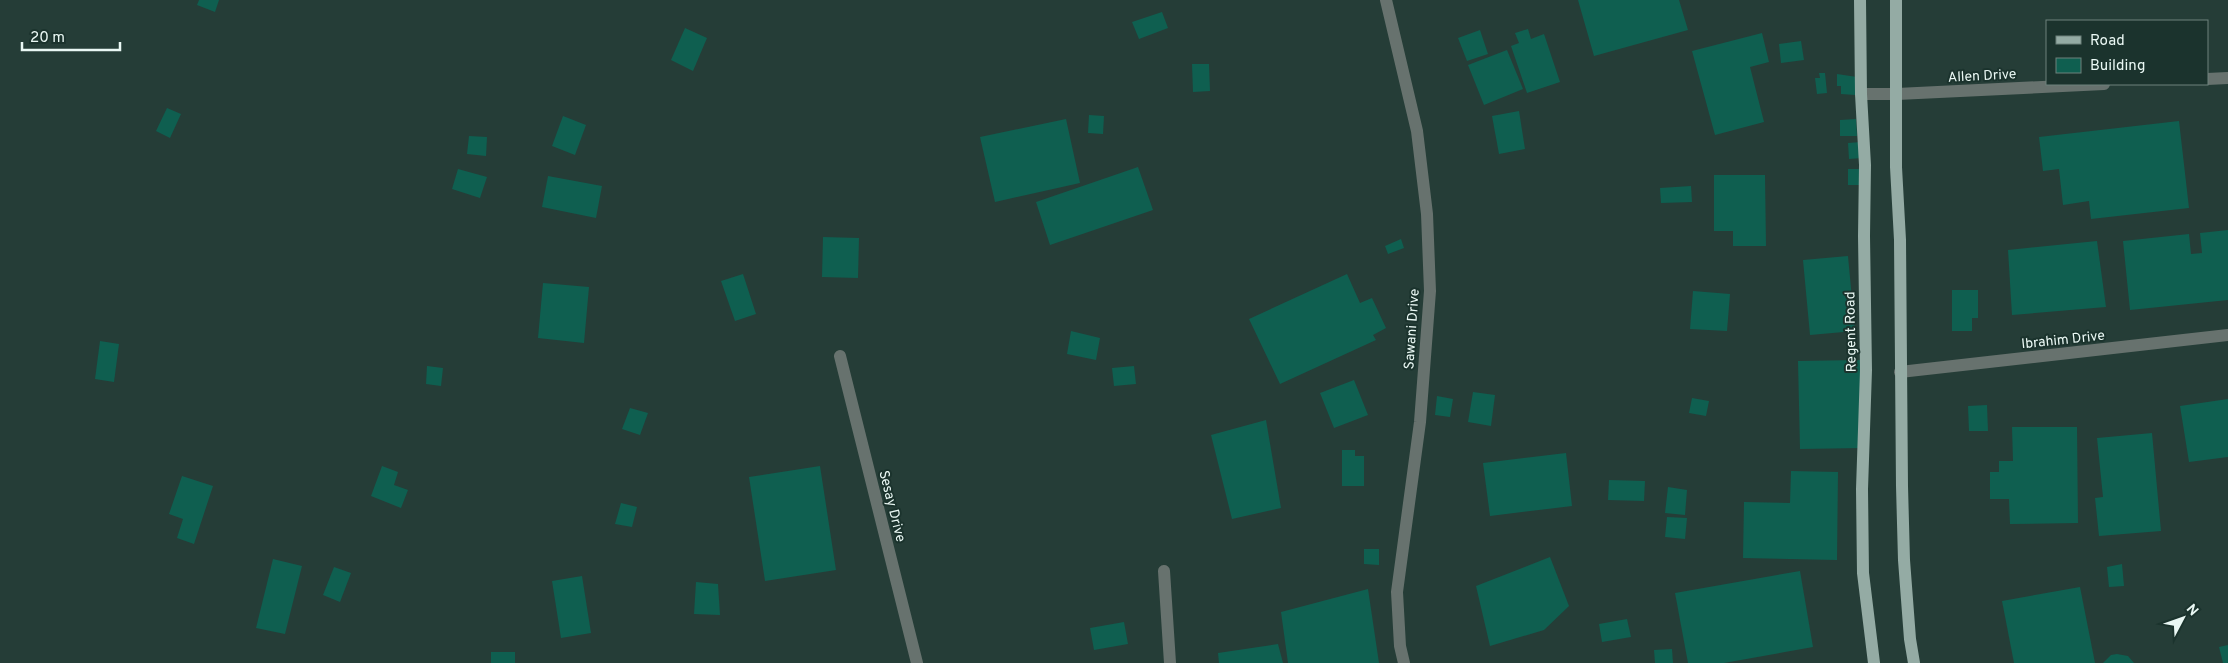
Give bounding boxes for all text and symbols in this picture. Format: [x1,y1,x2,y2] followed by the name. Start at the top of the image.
[22,20,120,52] scale bar
[2046,20,2208,85] legend
[30,29,65,48] text: 20 m
[2090,32,2125,51] text: Road
[2090,57,2145,76] text: Building
[1947,66,2017,87] street label: Allen Drive
[1401,288,1424,370] street label: Sawani Drive
[1842,291,1861,373] street label: Regent Road
[2020,328,2106,353] street label: Ibrahim Drive
[874,469,909,544] street label: Sesay Drive
[2158,593,2208,643] north arrow
[2182,601,2201,620] text: N

